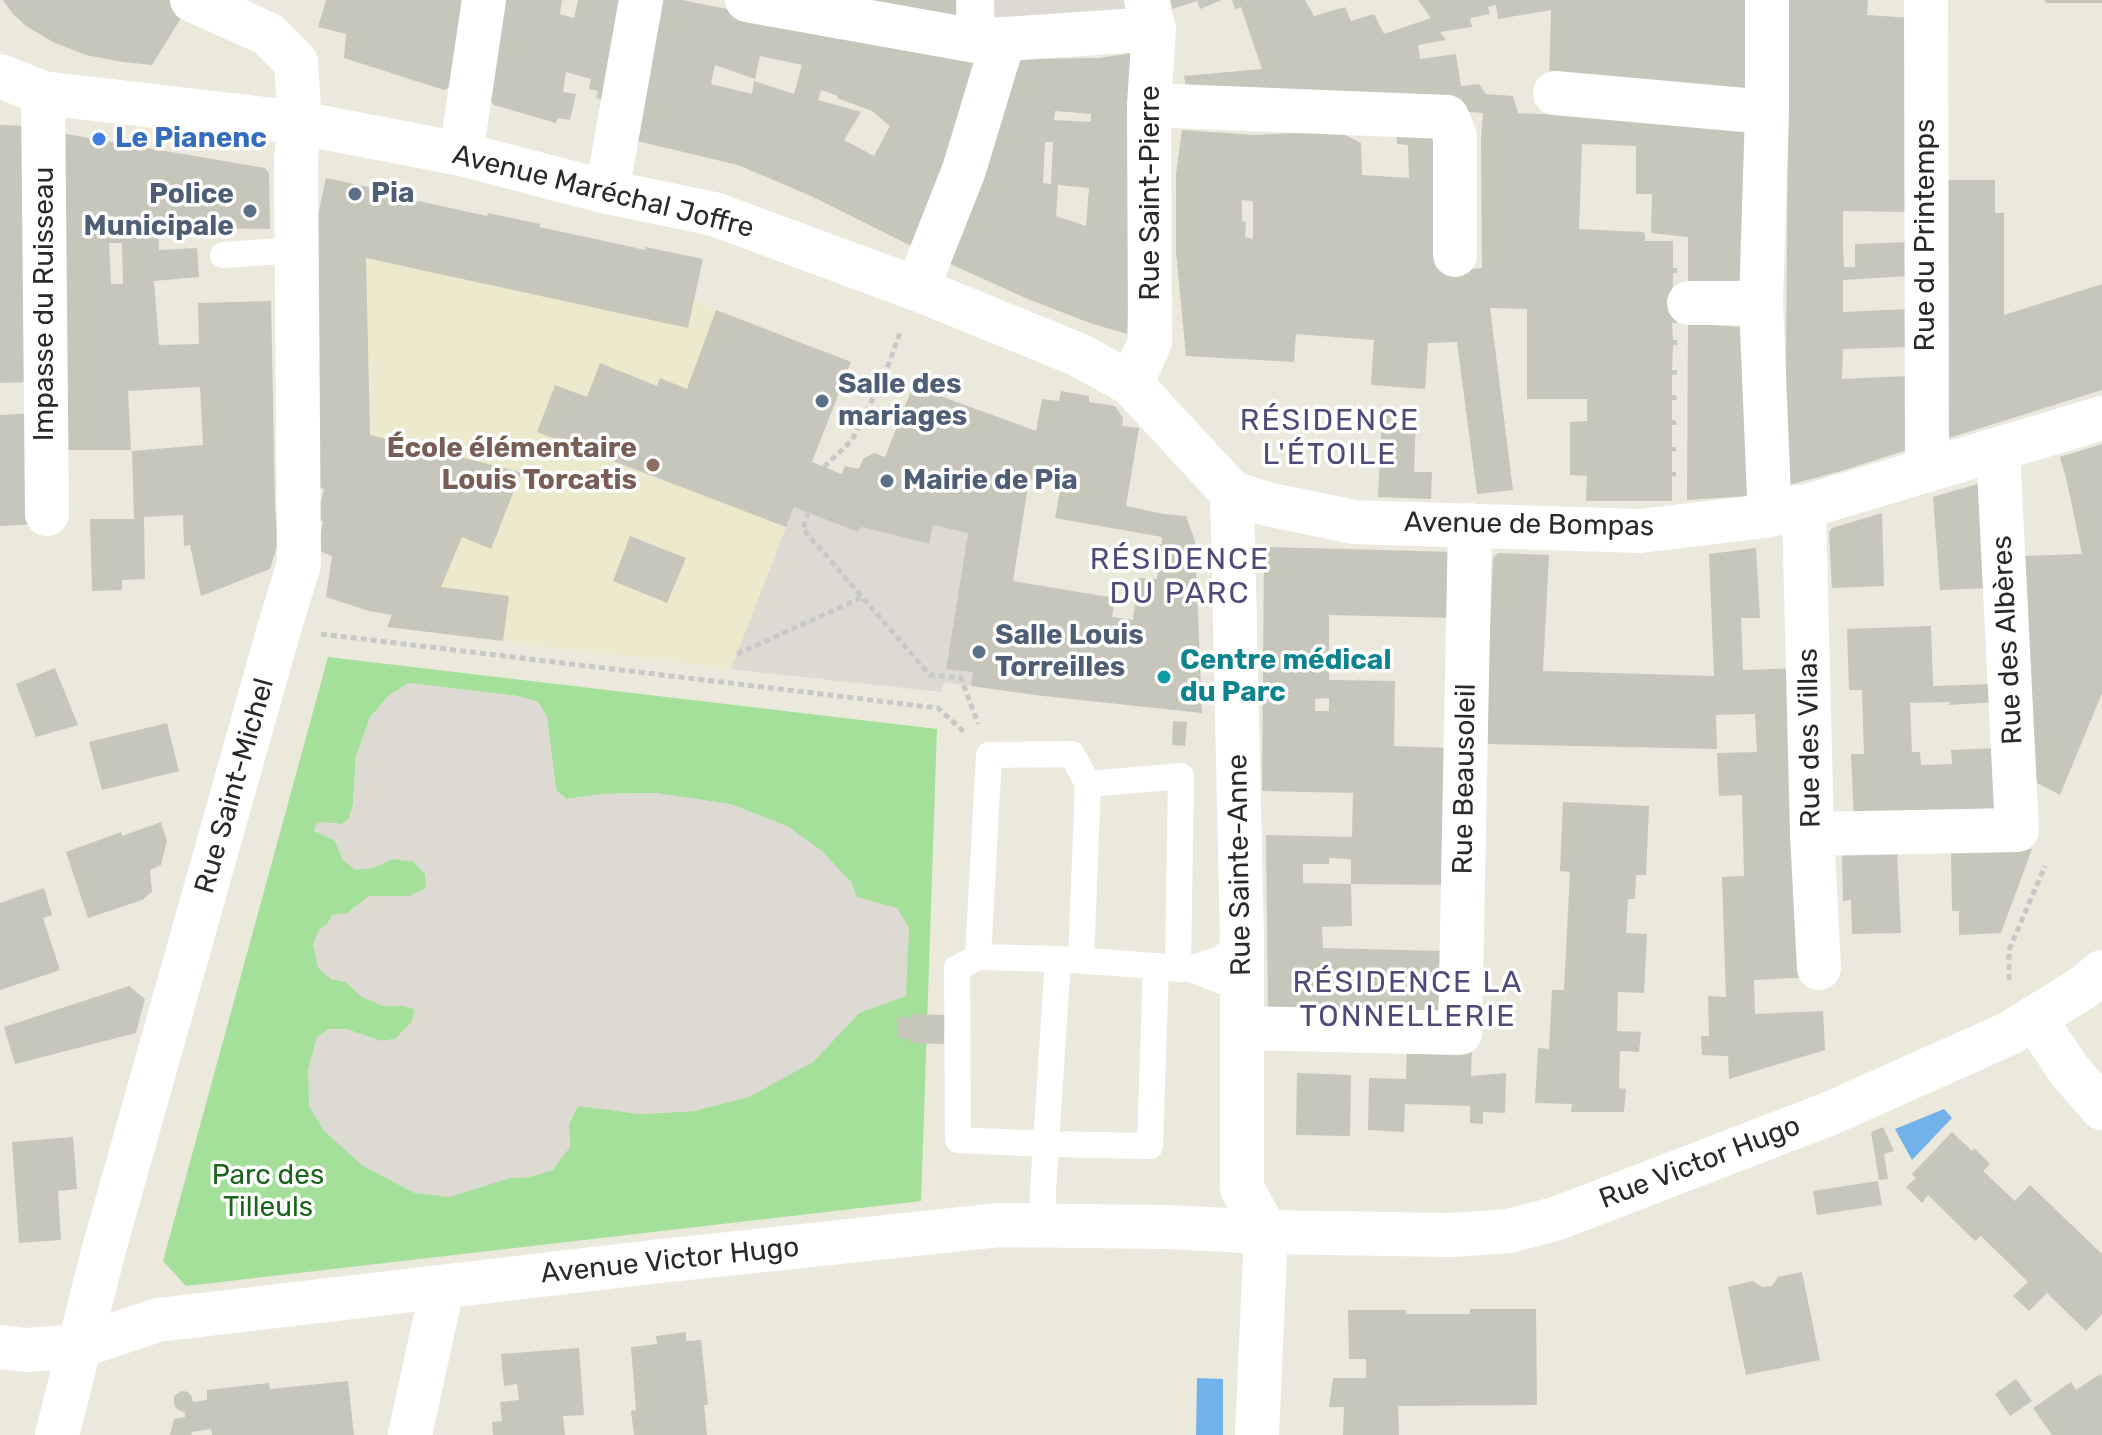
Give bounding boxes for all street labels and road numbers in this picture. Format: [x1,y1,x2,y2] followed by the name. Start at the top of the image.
[1134,85,1168,301] street label: Rue Saint-Pierre
[1909,119,1943,351] street label: Rue du Printemps
[449,138,757,246] street label: Avenue Maréchal Joffre
[28,167,62,441] street label: Impasse du Ruisseau
[1404,506,1654,544] street label: Avenue de Bompas
[1986,535,2030,745] street label: Rue des Albères
[1792,648,1828,828] street label: Rue des Villas
[188,675,282,897] street label: Rue Saint-Michel
[1447,683,1483,875] street label: Rue Beausoleil
[1221,754,1259,976] street label: Rue Sainte-Anne
[1595,1109,1805,1217] street label: Rue Victor Hugo
[539,1231,801,1291] street label: Avenue Victor Hugo

